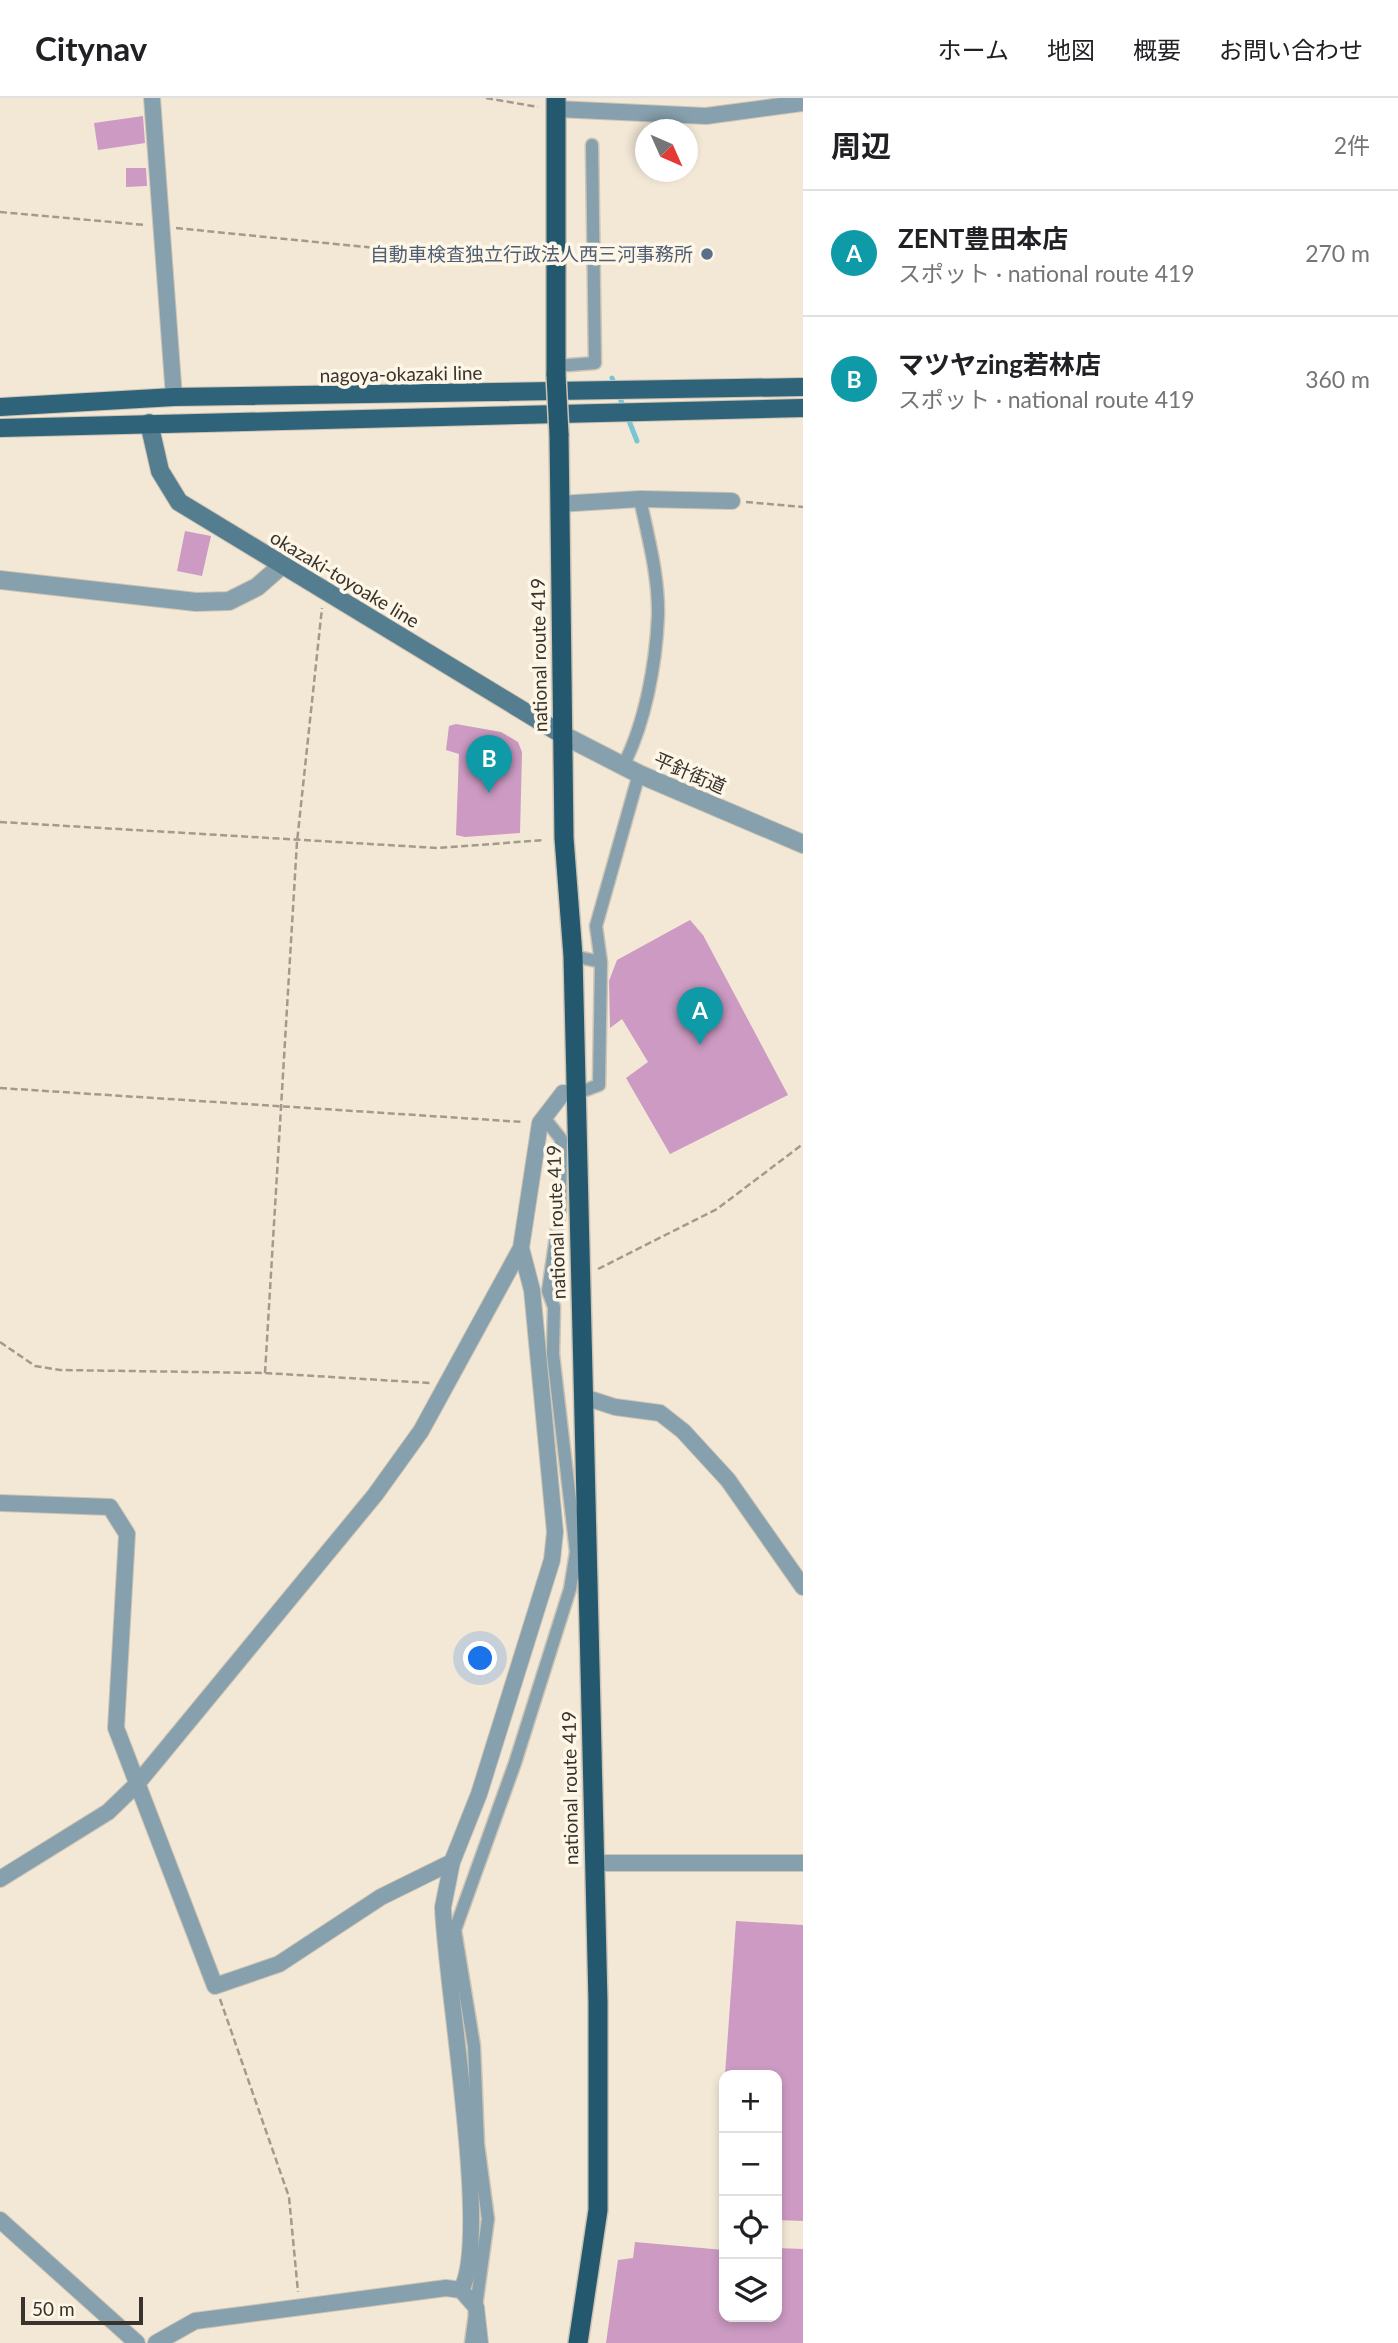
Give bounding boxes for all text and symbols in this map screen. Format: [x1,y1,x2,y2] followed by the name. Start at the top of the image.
[35,28,147,68] text: Citynav
[938,35,1009,64] text: ホーム
[1047,35,1095,64] text: 地図
[1133,35,1181,64] text: 概要
[1219,35,1363,64] text: お問い合わせ
[635,119,698,182] north arrow
[831,127,891,163] text: 周辺
[1334,131,1370,159] text: 2件
[898,222,1068,254] text: ZENT豊田本店
[846,239,862,267] text: A
[1305,239,1370,267] text: 270 m
[370,242,693,265] place label: 自動車検査独立行政法人西三河事務所
[699,246,715,262] marker: 自動車検査独立行政法人西三河事務所
[898,259,1195,287] text: スポット · national route 419
[898,348,1101,380] text: マツヤzing若林店
[319,361,483,386] street label: nagoya-okazaki line
[846,365,862,393] text: B
[1305,365,1370,393] text: 360 m
[898,385,1195,413] text: スポット · national route 419
[267,525,424,632] street label: okazaki-toyoake line
[526,578,551,732] street label: national route 419
[466,735,512,793] pin: B
[651,747,730,798] street label: 平針街道
[677,987,723,1045] pin: A
[541,1144,570,1300] street label: national route 419
[463,1641,497,1675] your location
[557,1711,582,1865] street label: national route 419
[719,2070,782,2322] map controls
[719,2070,782,2133] button: +
[719,2133,782,2196] button: −
[719,2196,782,2259] button: locate
[719,2259,782,2322] button: layers
[21,2294,144,2326] scale bar
[32,2297,75,2320] text: 50 m

